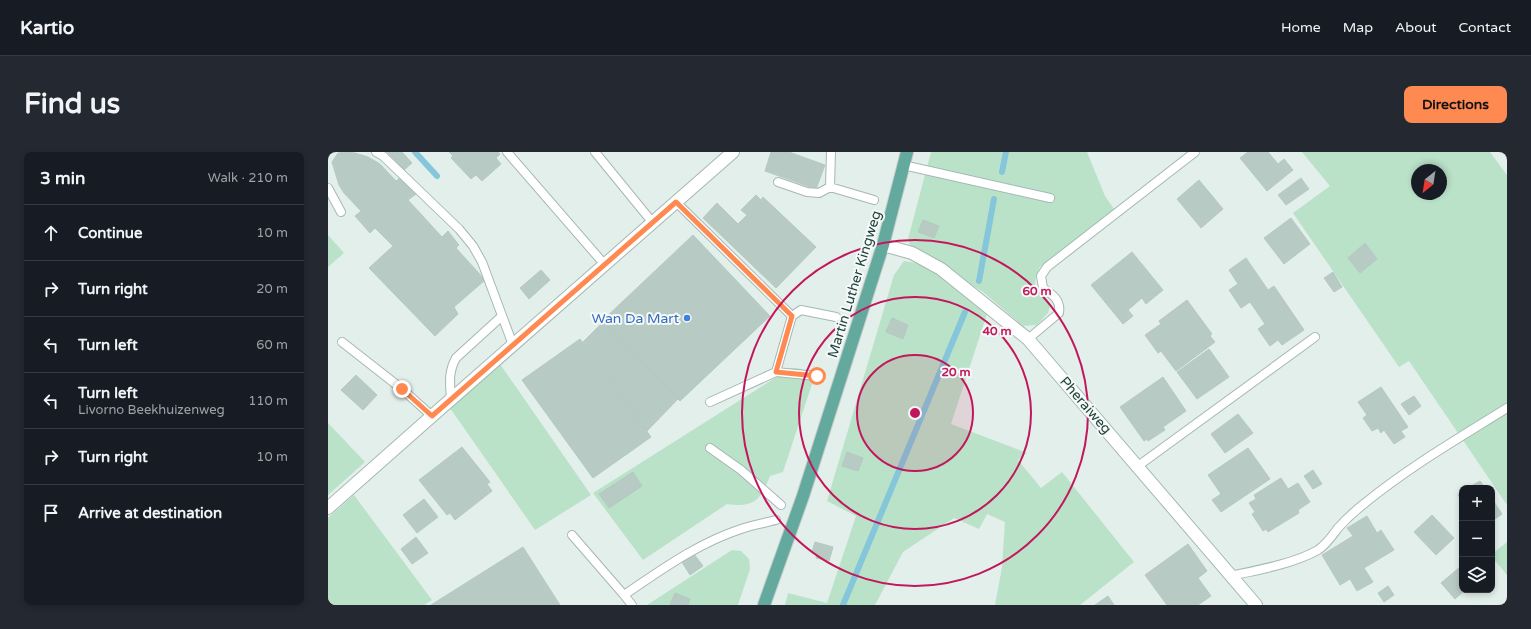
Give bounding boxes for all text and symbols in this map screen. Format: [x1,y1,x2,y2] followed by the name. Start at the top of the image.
[20,17,74,39] text: Kartio
[1281,19,1321,36] text: Home
[1343,19,1373,36] text: Map
[1395,19,1437,36] text: About
[1459,19,1511,36] text: Contact
[1404,86,1507,123] button: Directions
[24,87,120,121] text: Find us
[1411,164,1447,200] north arrow
[40,168,85,189] text: 3 min
[208,170,288,186] text: Walk · 210 m
[824,208,885,360] street label: Martin Luther Kingweg
[40,222,62,244] icon: ahead
[78,224,142,242] text: Continue
[256,225,288,241] text: 10 m
[40,278,62,300] icon: right
[78,280,148,298] text: Turn right
[256,281,288,297] text: 20 m
[1022,284,1052,298] text: 60 m
[591,310,680,327] place label: Wan Da Mart
[682,313,692,323] marker: Wan Da Mart
[982,324,1012,338] text: 40 m
[40,334,62,356] icon: left
[78,336,138,354] text: Turn left
[256,337,288,353] text: 60 m
[941,365,971,379] text: 20 m
[808,367,826,385] route start
[1056,373,1115,437] street label: Pheraiweg
[393,380,411,398] route end
[78,384,138,402] text: Turn left
[40,390,62,412] icon: left
[248,393,288,409] text: 110 m
[78,402,225,418] text: Livorno Beekhuizenweg
[908,406,922,420] centre of rings
[40,446,62,468] icon: right
[78,448,148,466] text: Turn right
[256,449,288,465] text: 10 m
[1459,485,1495,593] map controls
[1459,485,1495,521] button: +
[40,502,62,524] icon: arrive
[78,504,222,522] text: Arrive at destination
[1459,521,1495,557] button: −
[1459,557,1495,593] button: layers

